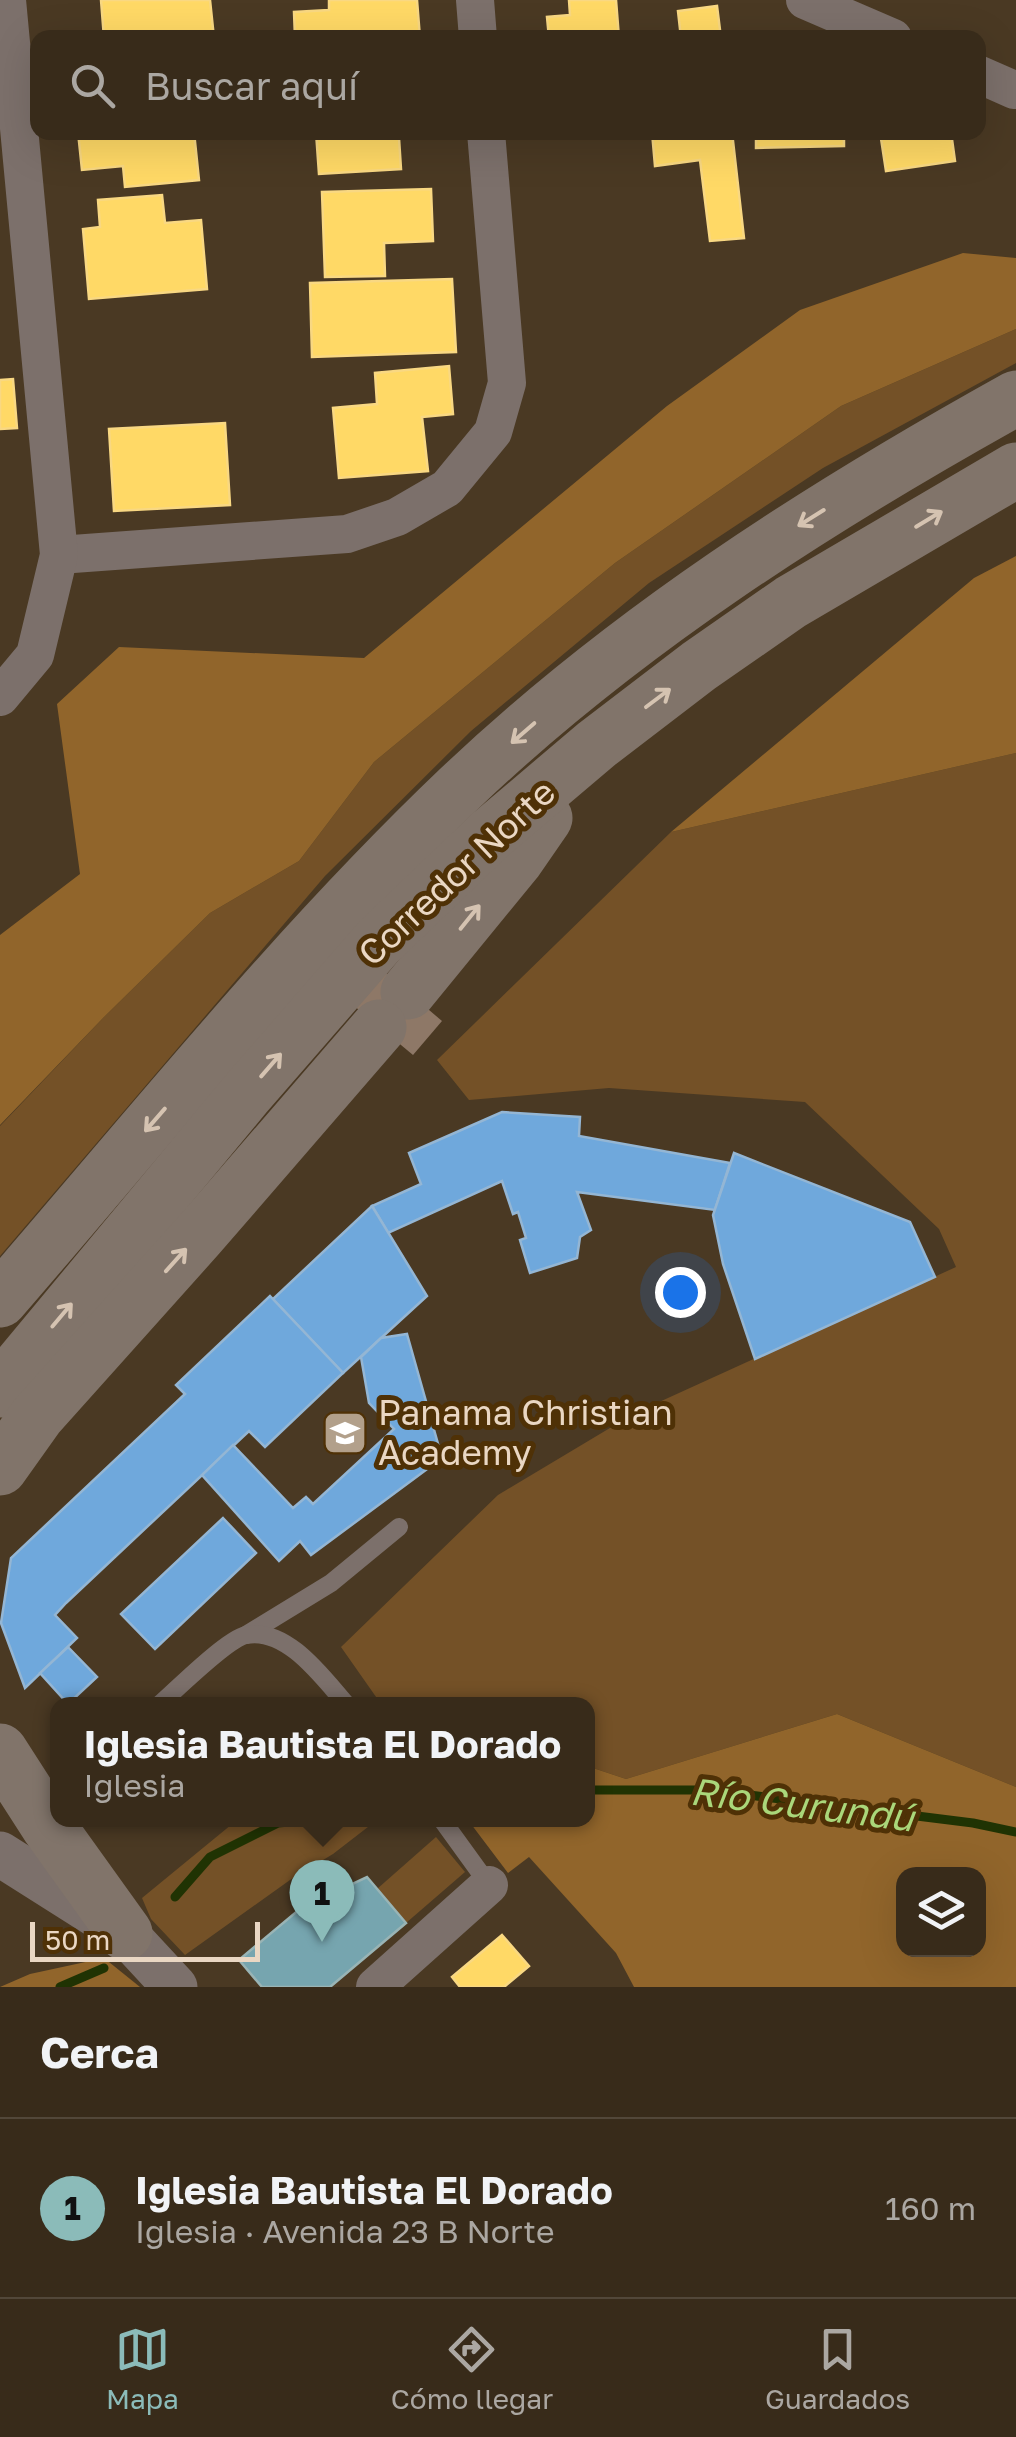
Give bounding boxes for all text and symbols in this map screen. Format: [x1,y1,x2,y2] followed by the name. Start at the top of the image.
[30,30,986,140] search box
[65,58,120,113] icon: search
[145,63,358,108] text: Buscar aquí
[797,508,826,528] one-way arrow
[914,509,943,529] one-way arrow
[644,687,670,709] one-way arrow
[511,721,536,744] one-way arrow
[349,771,563,974] street label: Corredor Norte
[459,904,481,930] one-way arrow
[259,1053,281,1079] one-way arrow
[145,1107,167,1133] one-way arrow
[165,1248,188,1273] one-way arrow
[655,1267,706,1318] your location
[51,1302,73,1328] one-way arrow
[378,1391,673,1473] place label: Panama Christian Academy
[322,1410,368,1456] school or university icon: Panama Christian Academy
[50,1697,595,1827] popup
[84,1721,561,1766] text: Iglesia Bautista El Dorado
[84,1766,185,1804] text: Iglesia
[688,1767,919,1840] water label: Río Curundú
[290,1860,354,1942] pin: 1
[896,1867,986,1957] map controls
[896,1867,986,1957] button: layers
[30,1917,260,1962] scale bar
[45,1923,110,1956] text: 50 m
[40,2027,159,2077] text: Cerca
[135,2167,613,2212] text: Iglesia Bautista El Dorado
[64,2189,81,2227] text: 1
[885,2189,976,2227] text: 160 m
[135,2212,555,2250] text: Iglesia · Avenida 23 B Norte
[106,2322,179,2415] tab: Mapa
[391,2322,553,2415] tab: Cómo llegar
[765,2322,910,2415] tab: Guardados

